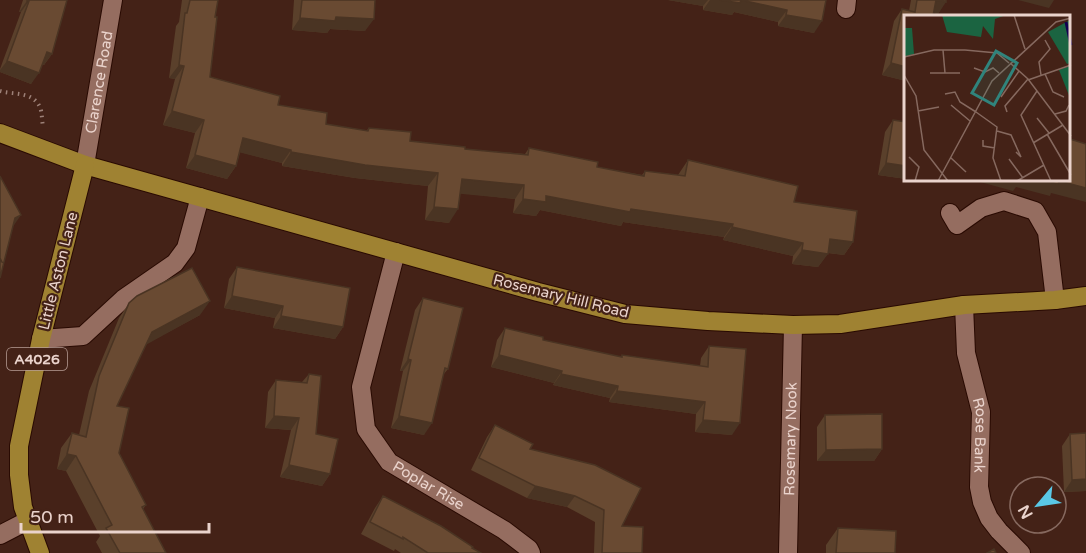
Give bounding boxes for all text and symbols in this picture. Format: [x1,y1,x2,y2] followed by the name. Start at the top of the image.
[904,15,1071,182] inset map
[81,29,117,135] street label: Clarence Road
[35,210,81,332] street label: Little Aston Lane
[491,270,631,322] street label: Rosemary Hill Road
[7,348,67,370] road number: A4026
[780,382,801,496] street label: Rosemary Nook
[969,396,990,473] street label: Rose Bank
[389,457,468,514] street label: Poplar Rise
[1008,475,1068,535] north arrow
[21,496,208,534] scale bar
[1014,501,1038,522] text: N
[30,506,74,528] text: 50 m

